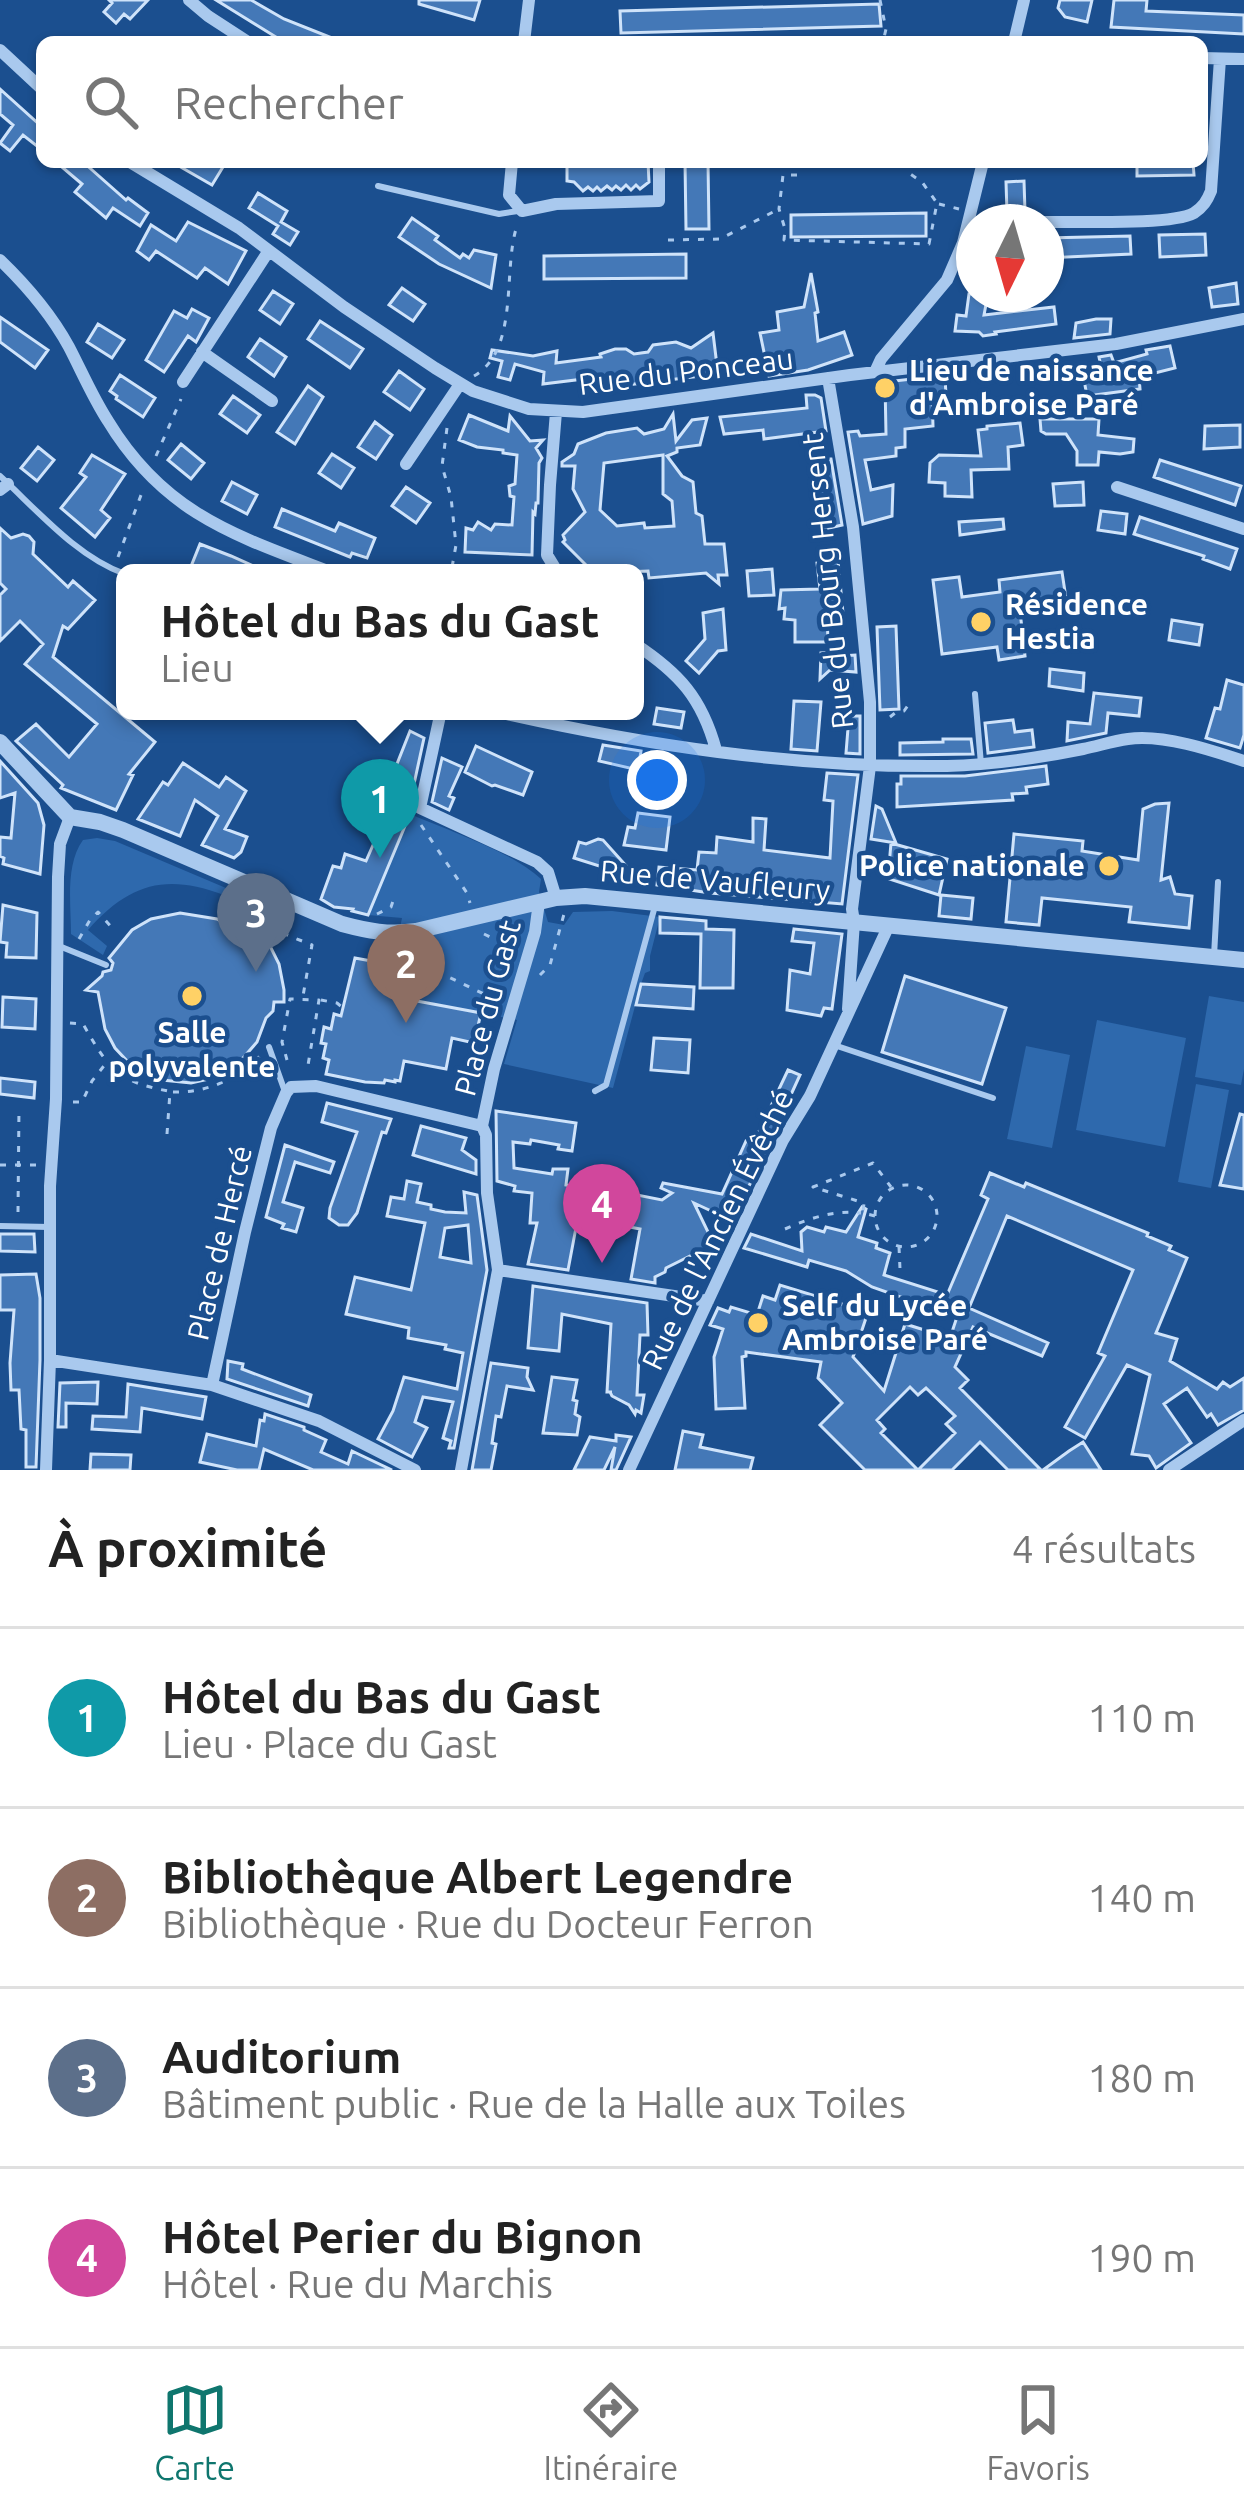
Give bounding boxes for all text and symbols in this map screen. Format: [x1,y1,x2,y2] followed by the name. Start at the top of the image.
[36,36,1208,168] search box
[78,69,144,135] icon: search
[174,77,404,128] text: Rechercher
[956,204,1064,312] north arrow
[577,341,795,401] street label: Rue du Ponceau
[909,353,1154,421] place label: Lieu de naissance d'Ambroise Paré
[872,375,898,401] marker: Lieu de naissance d'Ambroise Paré
[795,431,859,731] street label: Rue du Bourg Hersent
[116,564,644,720] popup
[1005,587,1148,655] place label: Résidence Hestia
[161,595,599,646] text: Hôtel du Bas du Gast
[968,609,994,635] marker: Résidence Hestia
[161,646,234,689] text: Lieu
[627,750,687,810] your location
[341,759,419,858] pin: 1
[859,848,1085,882] place label: Police nationale
[599,853,832,907] street label: Rue de Vaufleury
[1096,853,1122,879] marker: Police nationale
[217,873,295,972] pin: 3
[447,916,527,1099] street label: Place du Gast
[367,924,445,1023] pin: 2
[179,983,205,1009] marker: Salle polyvalente
[108,1015,276,1083] place label: Salle polyvalente
[634,1084,800,1375] street label: Rue de l'Ancien Évêché
[180,1142,258,1343] street label: Place de Hercé
[563,1164,641,1263] pin: 4
[782,1288,988,1356] place label: Self du Lycée Ambroise Paré
[745,1310,771,1336] marker: Self du Lycée Ambroise Paré
[48,1519,327,1577] text: À proximité
[1012,1527,1196,1570] text: 4 résultats
[162,1671,601,1722] text: Hôtel du Bas du Gast
[76,1696,98,1739] text: 1
[1087,1696,1196,1739] text: 110 m
[162,1722,497,1765] text: Lieu · Place du Gast
[162,1851,793,1902] text: Bibliothèque Albert Legendre
[76,1876,98,1919] text: 2
[1087,1876,1196,1919] text: 140 m
[162,1902,814,1945] text: Bibliothèque · Rue du Docteur Ferron
[162,2031,401,2082] text: Auditorium
[76,2056,98,2099] text: 3
[1087,2056,1196,2099] text: 180 m
[162,2082,906,2125] text: Bâtiment public · Rue de la Halle aux Toiles
[162,2211,643,2262] text: Hôtel Perier du Bignon
[76,2236,98,2279] text: 4
[1087,2236,1196,2279] text: 190 m
[162,2262,553,2305] text: Hôtel · Rue du Marchis
[154,2377,235,2486] tab: Carte
[543,2377,678,2486] tab: Itinéraire
[987,2377,1090,2486] tab: Favoris

